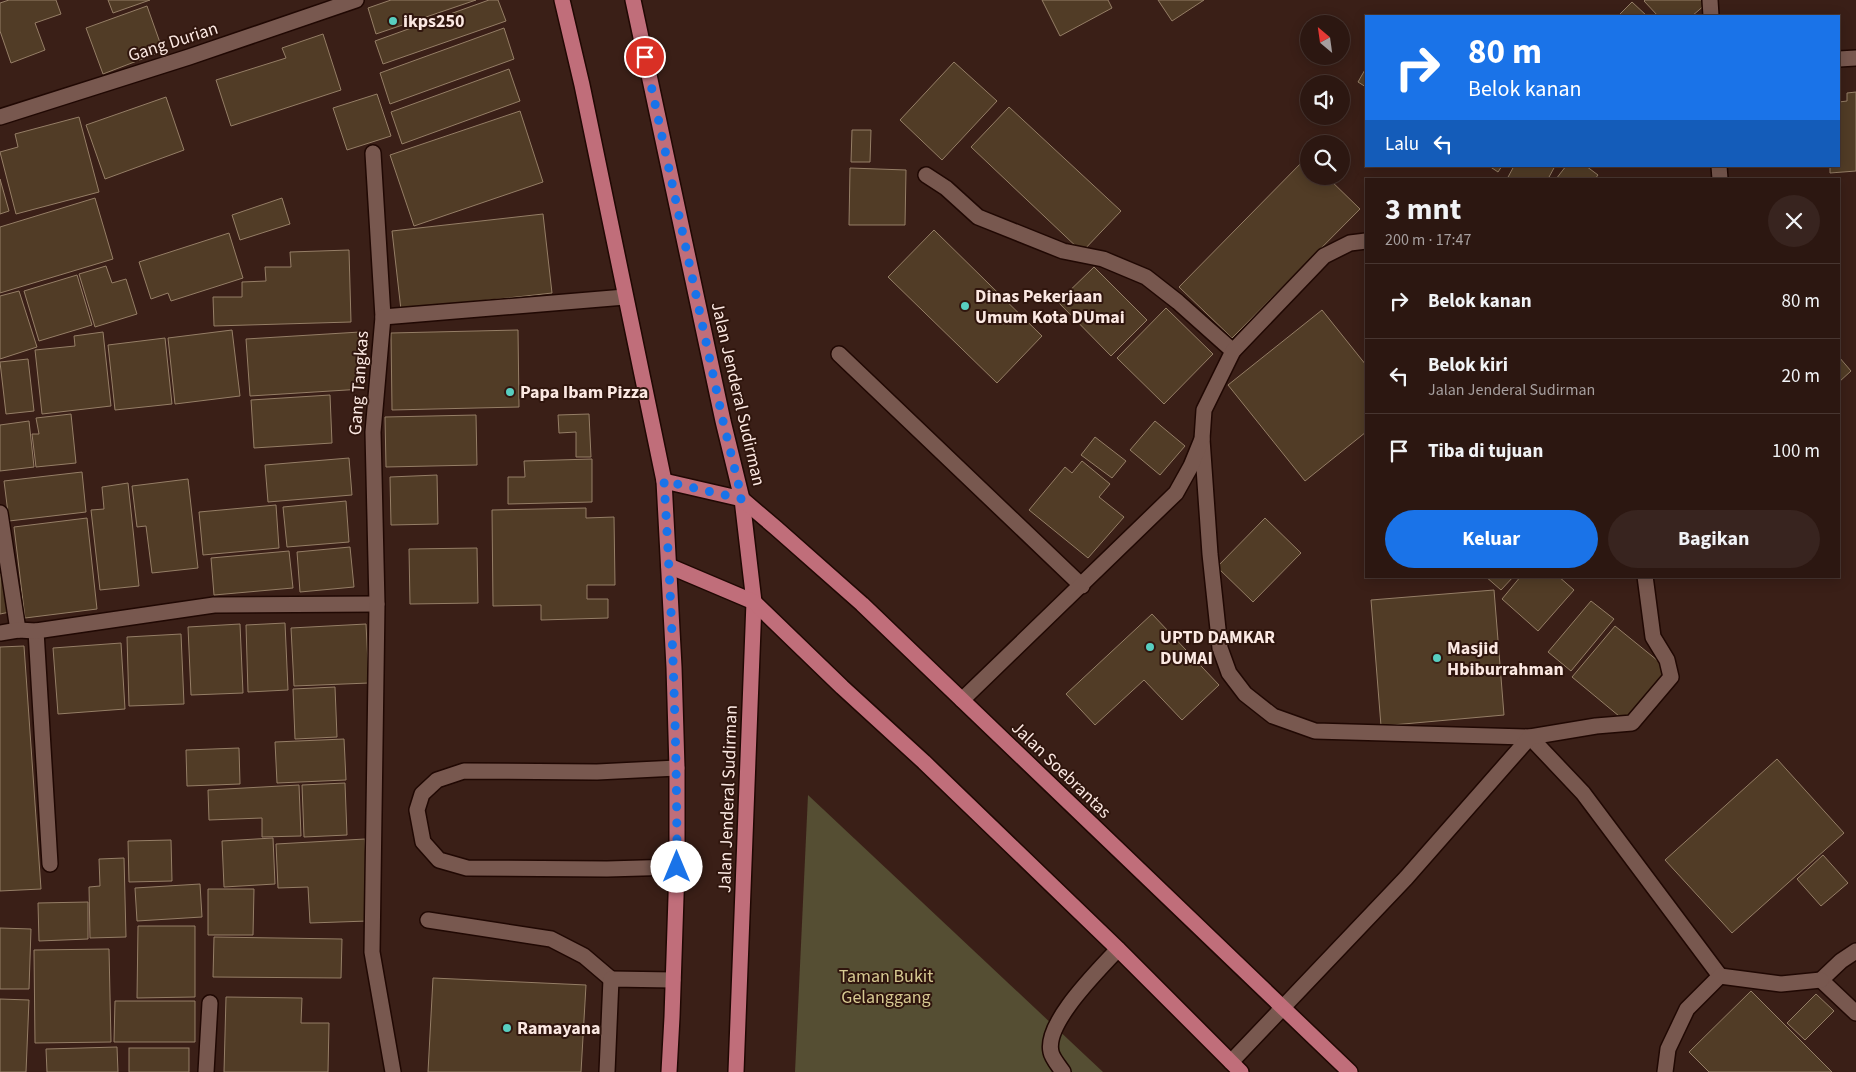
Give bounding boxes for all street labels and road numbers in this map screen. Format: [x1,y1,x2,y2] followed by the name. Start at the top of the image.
[125,16,221,68] street label: Gang Durian
[705,300,771,488] street label: Jalan Jenderal Sudirman
[343,330,375,436] street label: Gang Tangkas
[712,705,744,893] street label: Jalan Jenderal Sudirman
[1006,716,1116,824] street label: Jalan Soebrantas

